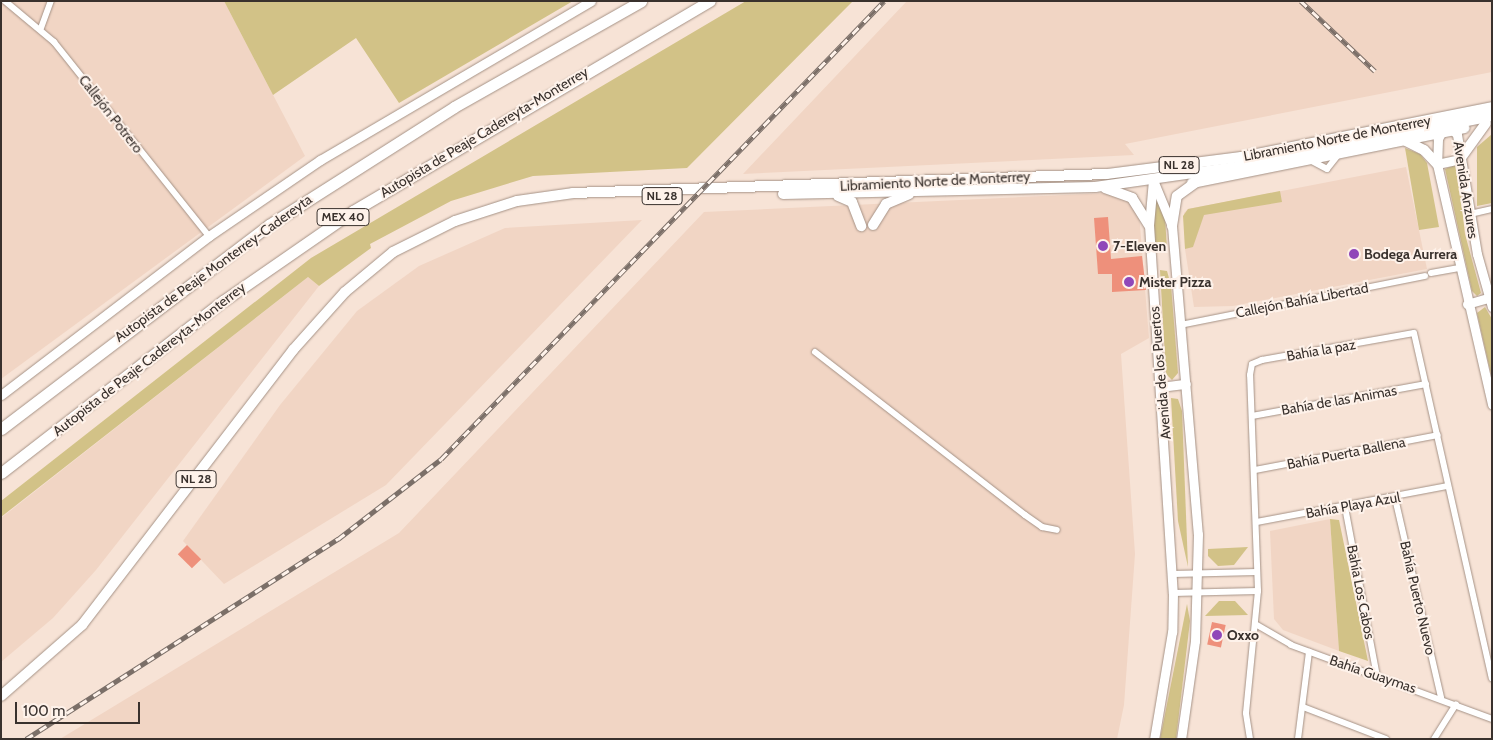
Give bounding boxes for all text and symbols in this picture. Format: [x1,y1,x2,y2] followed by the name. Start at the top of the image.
[377,63,591,201] street label: Autopista de Peaje Cadereyta-Monterrey
[75,72,147,156] street label: Callejón Potrero
[1242,112,1432,164] street label: Libramiento Norte de Monterrey
[1450,140,1482,240] street label: Avenida Anzures
[1158,156,1200,174] road number: NL 28
[839,168,1031,194] street label: Libramiento Norte de Monterrey
[641,187,683,206] road number: NL 28
[111,191,315,345] street label: Autopista de Peaje Monterrey-Cadereyta
[316,208,370,226] road number: MEX 40
[1113,238,1166,254] place label: 7-Eleven
[1097,240,1109,252] marker: 7-Eleven
[1364,246,1457,262] place label: Bodega Aurrera
[1348,248,1360,260] marker: Bodega Aurrera
[1139,274,1211,290] place label: Mister Pizza
[1123,276,1135,288] marker: Mister Pizza
[49,279,249,439] street label: Autopista de Peaje Cadereyta-Monterrey
[1234,279,1370,321] street label: Callejón Bahía Libertad
[1146,306,1174,440] street label: Avenida de los Puertos
[1285,336,1357,364] street label: Bahía la paz
[1280,382,1398,418] street label: Bahía de las Animas
[1285,433,1407,473] street label: Bahía Puerta Ballena
[175,469,217,488] road number: NL 28
[1304,488,1402,522] street label: Bahía Playa Azul
[1397,539,1439,657] street label: Bahía Puerto Nuevo
[1344,543,1378,641] street label: Bahía Los Cabos
[1227,627,1259,643] place label: Oxxo
[1211,629,1223,641] marker: Oxxo
[1328,651,1418,697] street label: Bahía Guaymas
[18,692,142,724] scale bar
[23,702,65,720] text: 100 m

